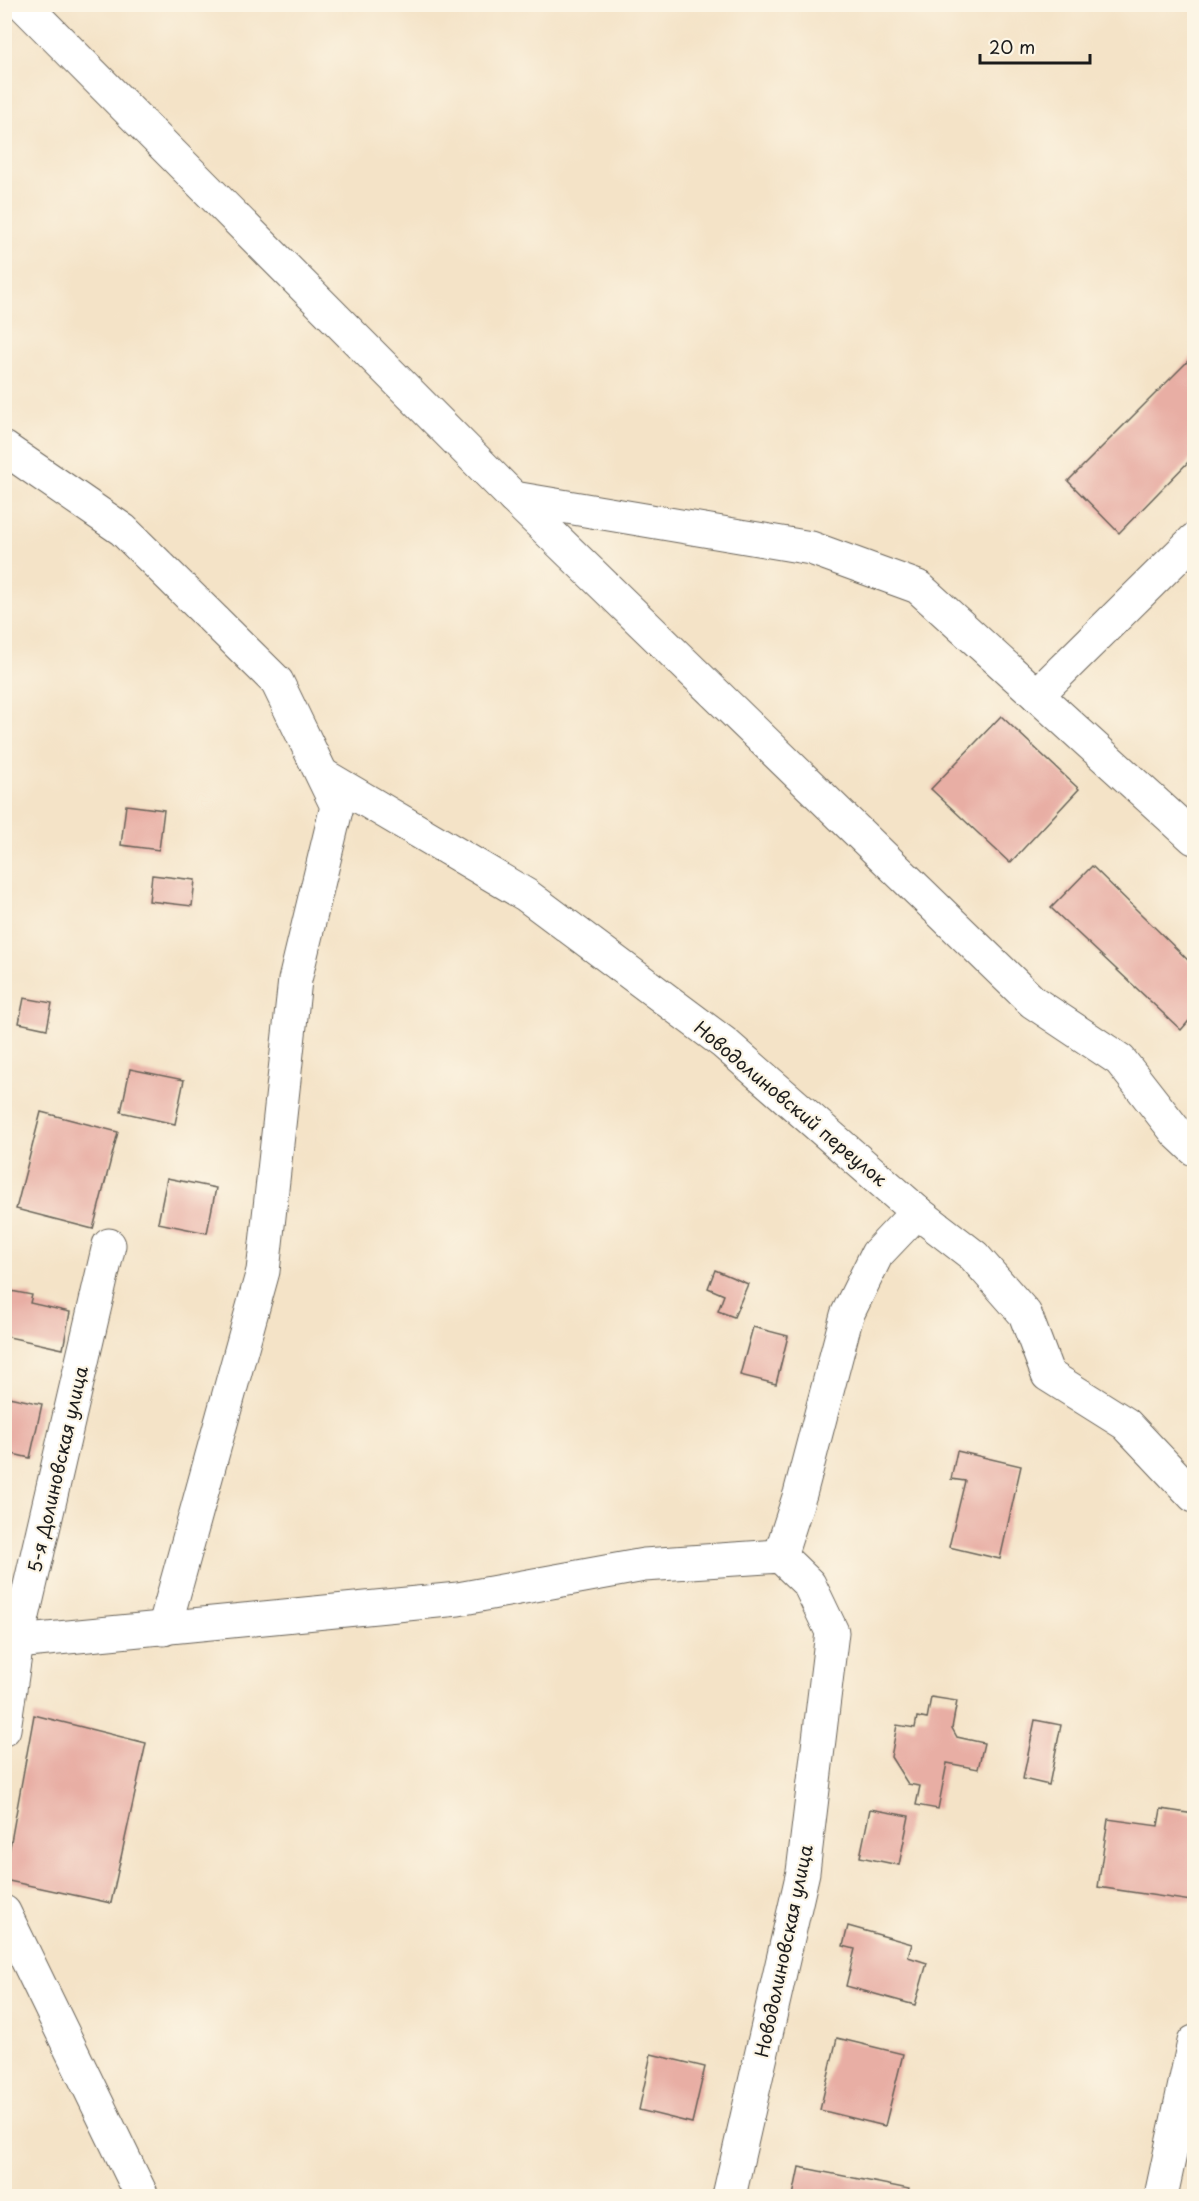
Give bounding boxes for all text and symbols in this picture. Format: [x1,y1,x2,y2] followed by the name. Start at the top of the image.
[980,27,1090,65] scale bar
[989,33,1035,60] text: 20 m
[689,1014,894,1192] street label: Новодолиновский переулок
[20,1362,94,1575] street label: 5-я Долиновская улица
[747,1842,819,2060] street label: Новодолиновская улица

